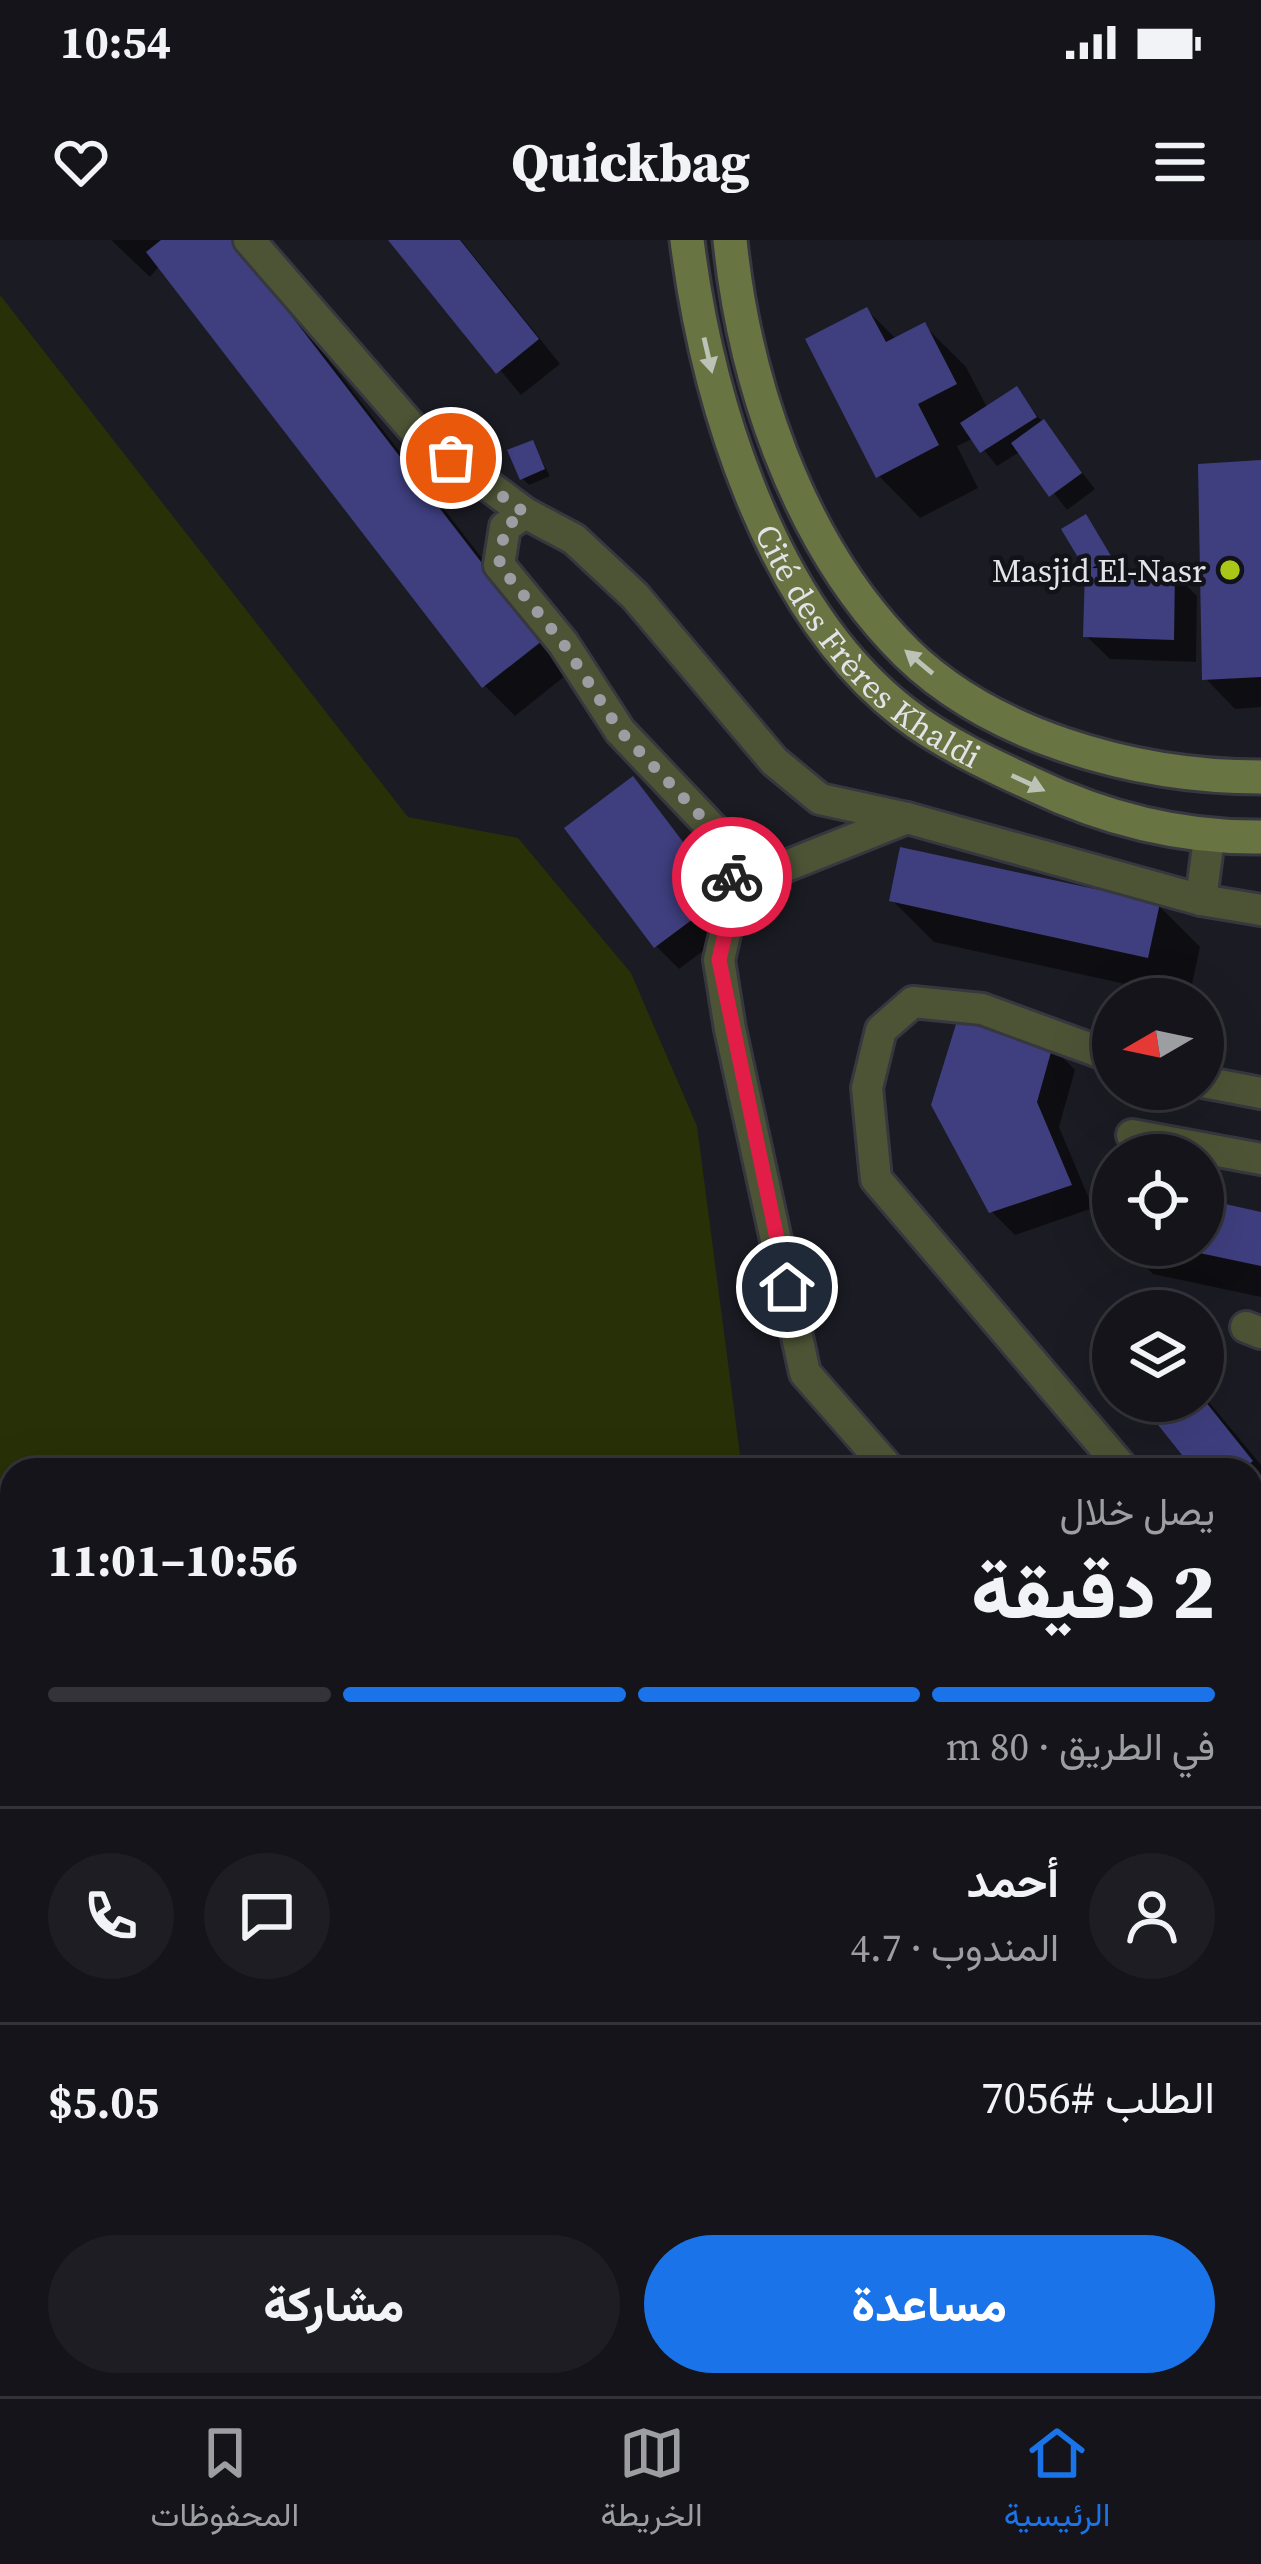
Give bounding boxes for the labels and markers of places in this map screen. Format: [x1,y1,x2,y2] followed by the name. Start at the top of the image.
[400,407,502,509] pin
[992,548,1206,593] place label: Masjid El-Nasr
[1217,557,1243,583] marker: Masjid El-Nasr
[736,1236,838,1338] pin

